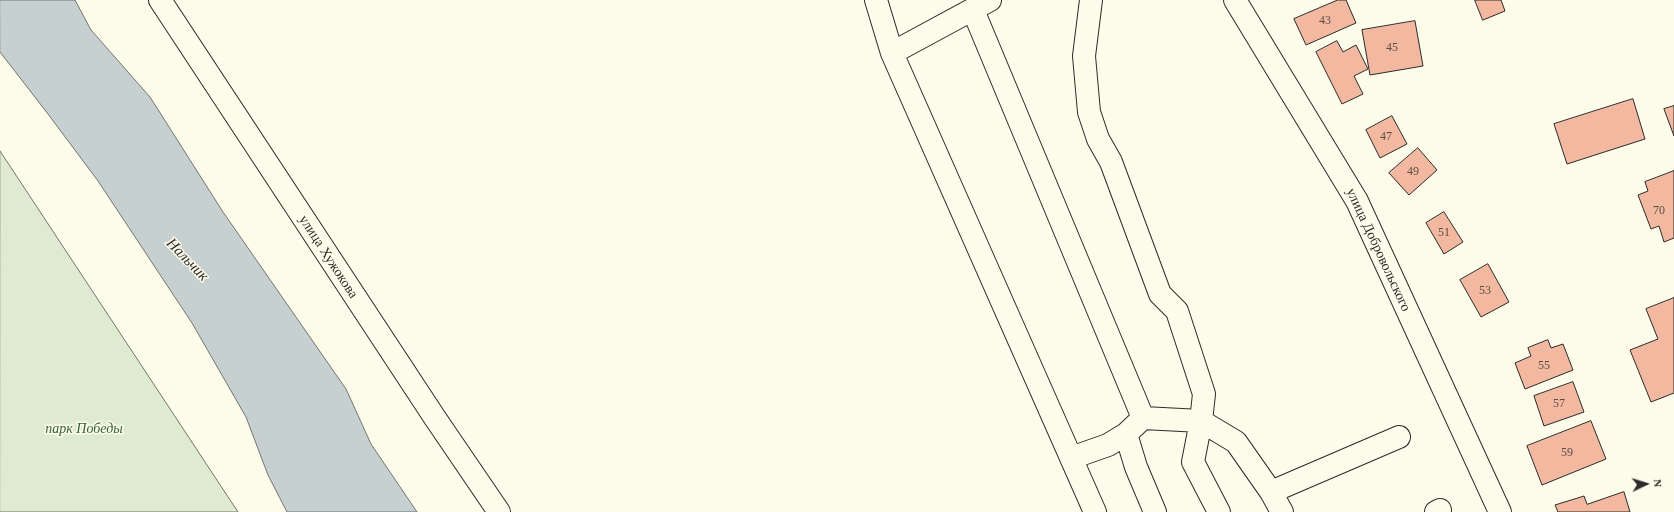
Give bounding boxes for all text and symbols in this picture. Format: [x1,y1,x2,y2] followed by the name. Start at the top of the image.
[1319,14,1331,28] house number: 43
[1386,41,1398,55] house number: 45
[1380,130,1392,144] house number: 47
[1407,165,1419,179] house number: 49
[1342,186,1414,314] street label: улица Добровольского
[1653,204,1665,218] house number: 70
[295,212,361,302] street label: улица Хужокова
[1438,226,1450,240] house number: 51
[162,235,212,285] water label: Нальчик
[1479,284,1491,298] house number: 53
[1538,359,1550,373] house number: 55
[1553,397,1565,411] house number: 57
[45,421,123,437] park label: парк Победы
[1561,446,1573,460] house number: 59
[1626,464,1666,504] north arrow
[1652,479,1664,488] text: N

